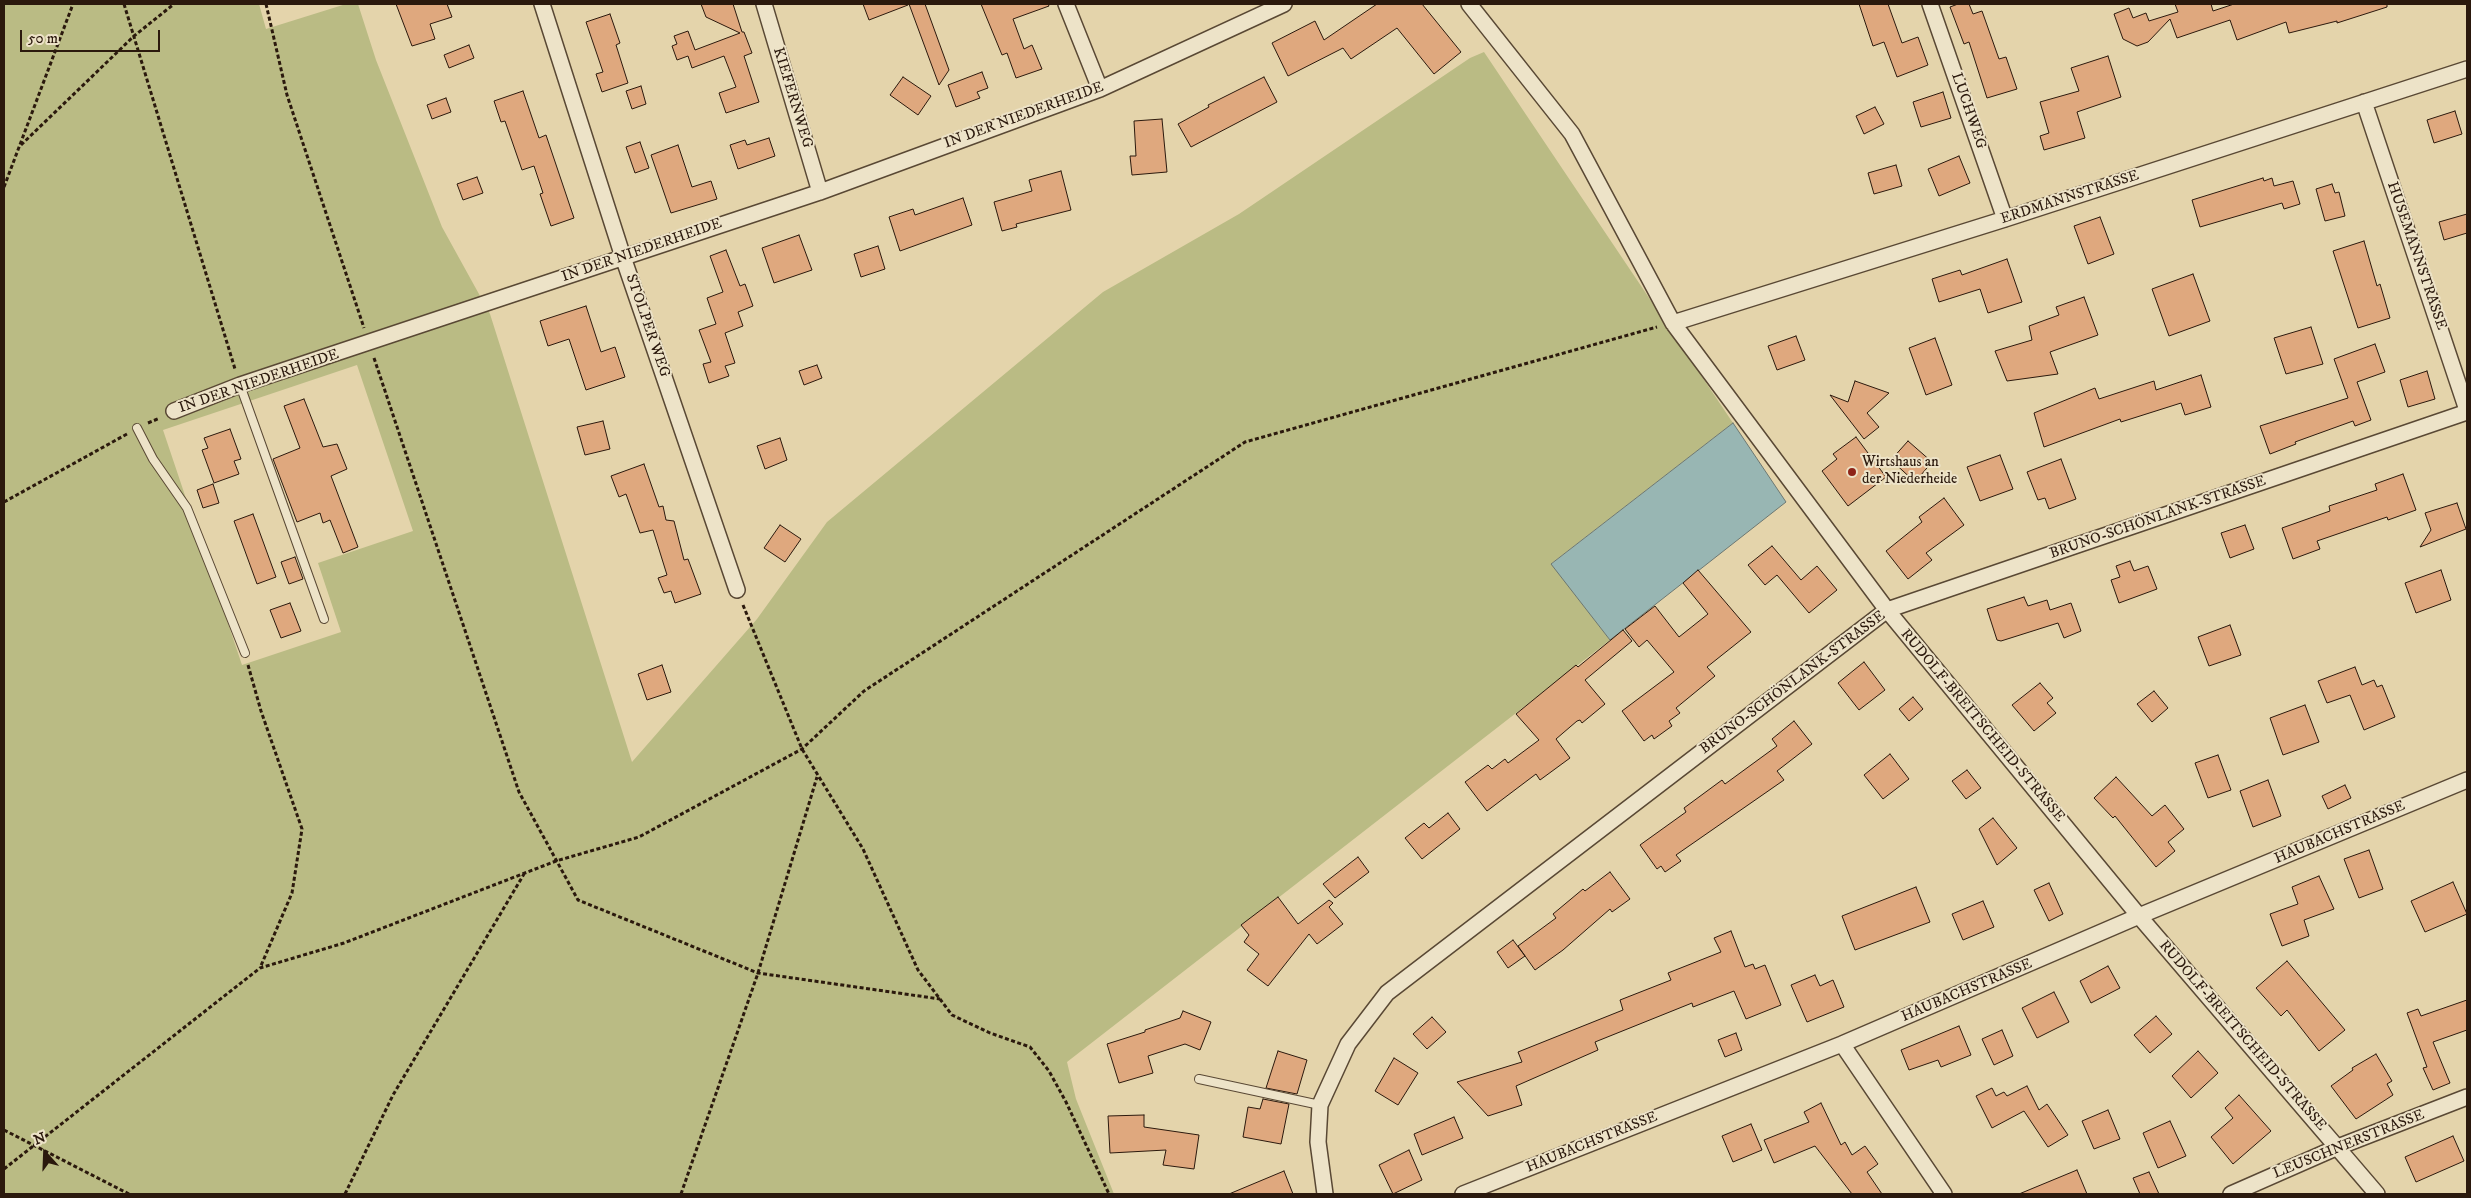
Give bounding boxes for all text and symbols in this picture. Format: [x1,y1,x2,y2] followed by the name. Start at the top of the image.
[22,20,162,52] scale bar
[28,29,58,48] text: 50 m
[768,46,816,150] street label: KIEFERNWEG
[1947,70,1989,152] street label: LUCHWEG
[942,79,1106,153] street label: IN DER NIEDERHEIDE
[1999,167,2141,229] street label: ERDMANNSTRASSE
[2382,180,2450,332] street label: HUSEMANNSTRASSE
[560,215,724,287] street label: IN DER NIEDERHEIDE
[621,272,673,380] street label: STOLPER WEG
[177,346,341,418] street label: IN DER NIEDERHEIDE
[1862,454,1957,489] place label: Wirtshaus an der Niederheide
[1846,466,1858,478] marker: Wirtshaus an der Niederheide
[2048,472,2268,564] street label: BRUNO-SCHÖNLANK-STRASSE
[1697,607,1889,759] street label: BRUNO-SCHÖNLANK-STRASSE
[1896,626,2068,826] street label: RUDOLF-BREITSCHEID-STRASSE
[2272,797,2408,869] street label: HAUBACHSTRASSE
[2154,937,2330,1135] street label: RUDOLF-BREITSCHEID-STRASSE
[1899,955,2035,1027] street label: HAUBACHSTRASSE
[2271,1106,2427,1184] street label: LEUSCHNERSTRASSE
[1524,1108,1660,1178] street label: HAUBACHSTRASSE
[20,1128,70,1178] north arrow
[31,1128,48,1149] text: N

